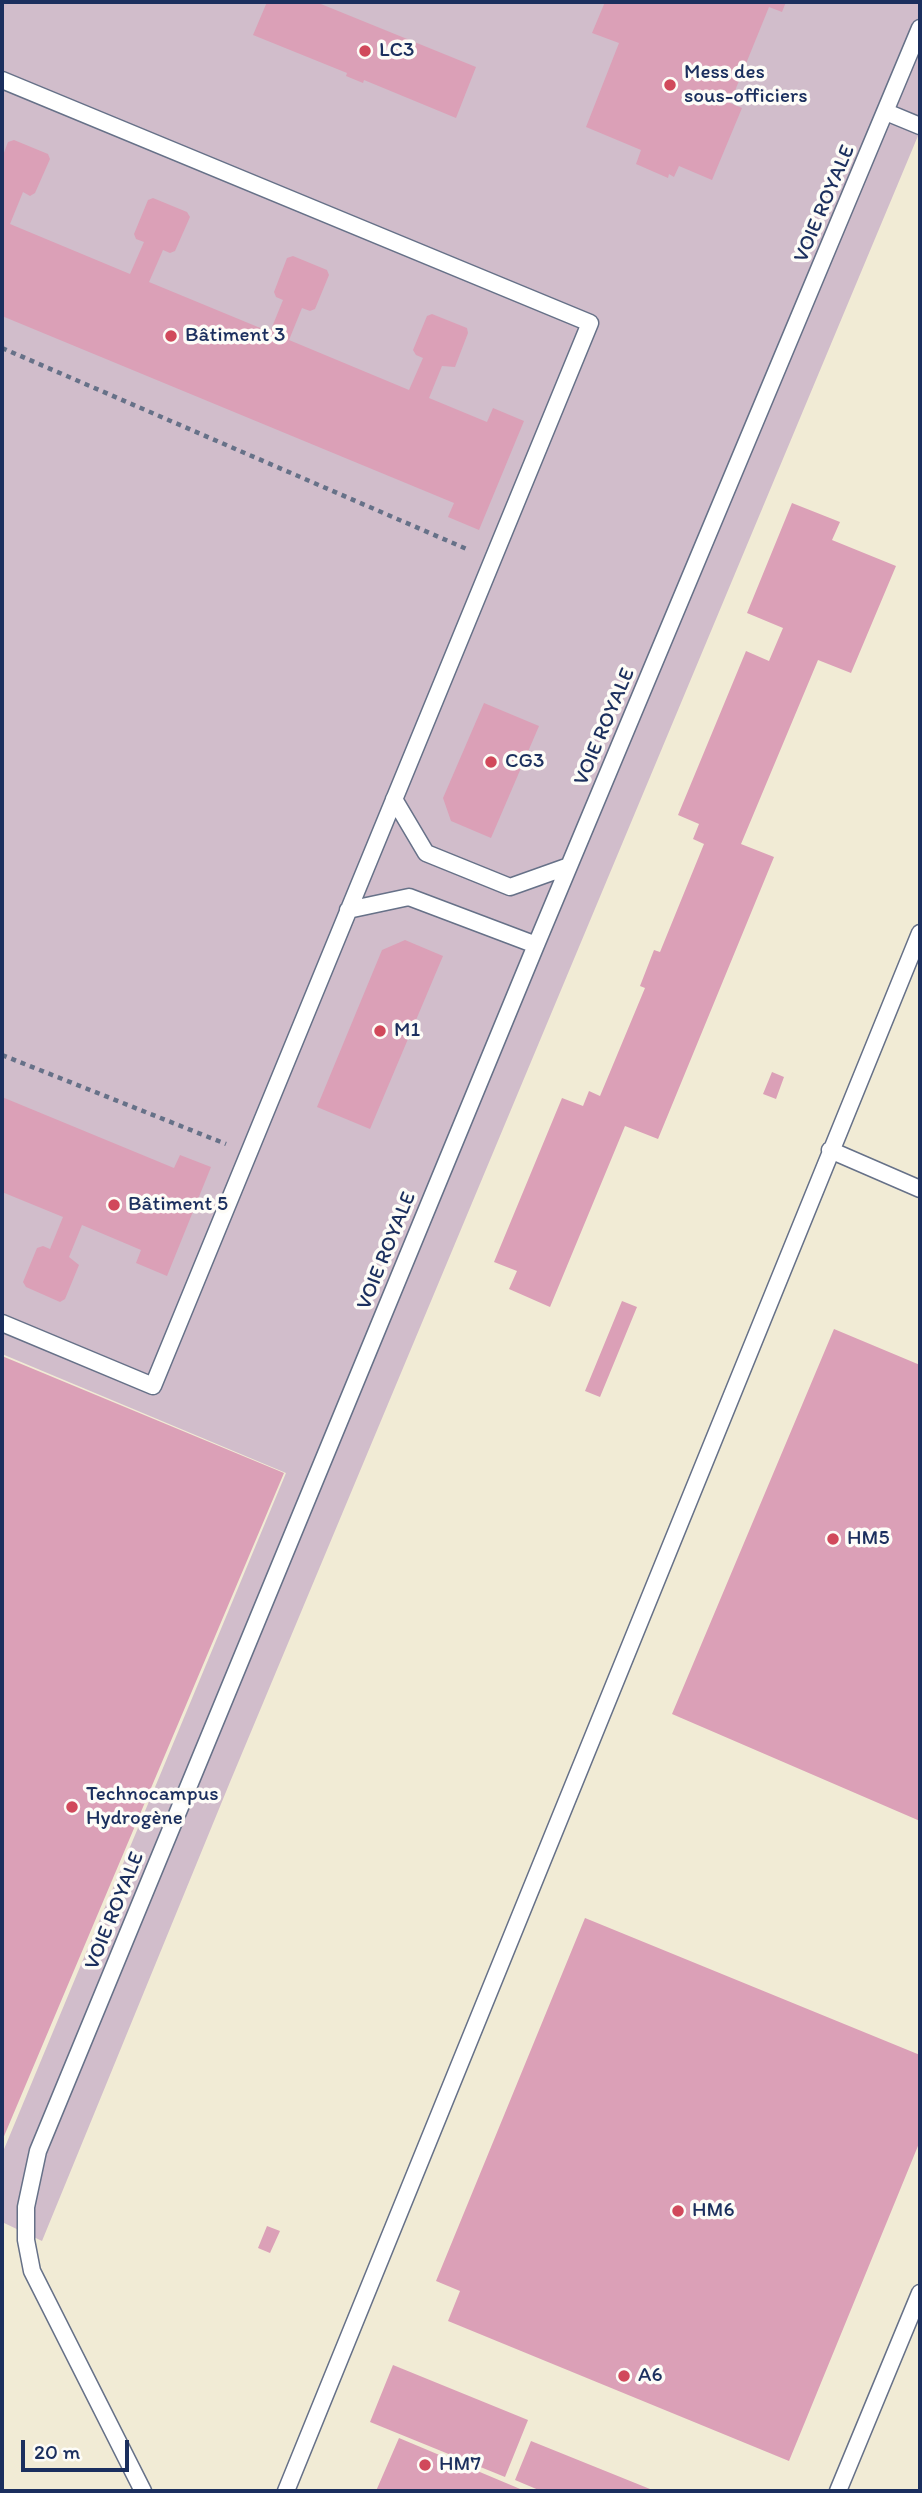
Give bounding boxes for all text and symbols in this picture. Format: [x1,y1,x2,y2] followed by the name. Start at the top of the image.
[379,38,415,64] place label: LC3
[357,43,373,59] marker: LC3
[684,60,808,110] place label: Mess des sous-officiers
[662,77,678,93] marker: Mess des sous-officiers
[789,142,861,266] street label: VOIE ROYALE
[185,323,286,349] place label: Bâtiment 3
[163,328,179,344] marker: Bâtiment 3
[569,665,641,789] street label: VOIE ROYALE
[505,749,544,775] place label: CG3
[483,754,499,770] marker: CG3
[394,1018,420,1044] place label: M1
[372,1023,388,1039] marker: M1
[352,1188,422,1314] street label: VOIE ROYALE
[128,1192,228,1218] place label: Bâtiment 5
[106,1197,122,1213] marker: Bâtiment 5
[847,1526,890,1552] place label: HM5
[825,1531,841,1547] marker: HM5
[86,1782,219,1832] place label: Technocampus Hydrogène
[64,1799,80,1815] marker: Technocampus Hydrogène
[80,1848,150,1974] street label: VOIE ROYALE
[692,2198,735,2224] place label: HM6
[670,2203,686,2219] marker: HM6
[638,2363,663,2389] place label: A6
[616,2368,632,2384] marker: A6
[24,2426,133,2470] scale bar
[34,2439,80,2464] text: 20 m
[439,2452,481,2478] place label: HM7
[417,2457,433,2473] marker: HM7

